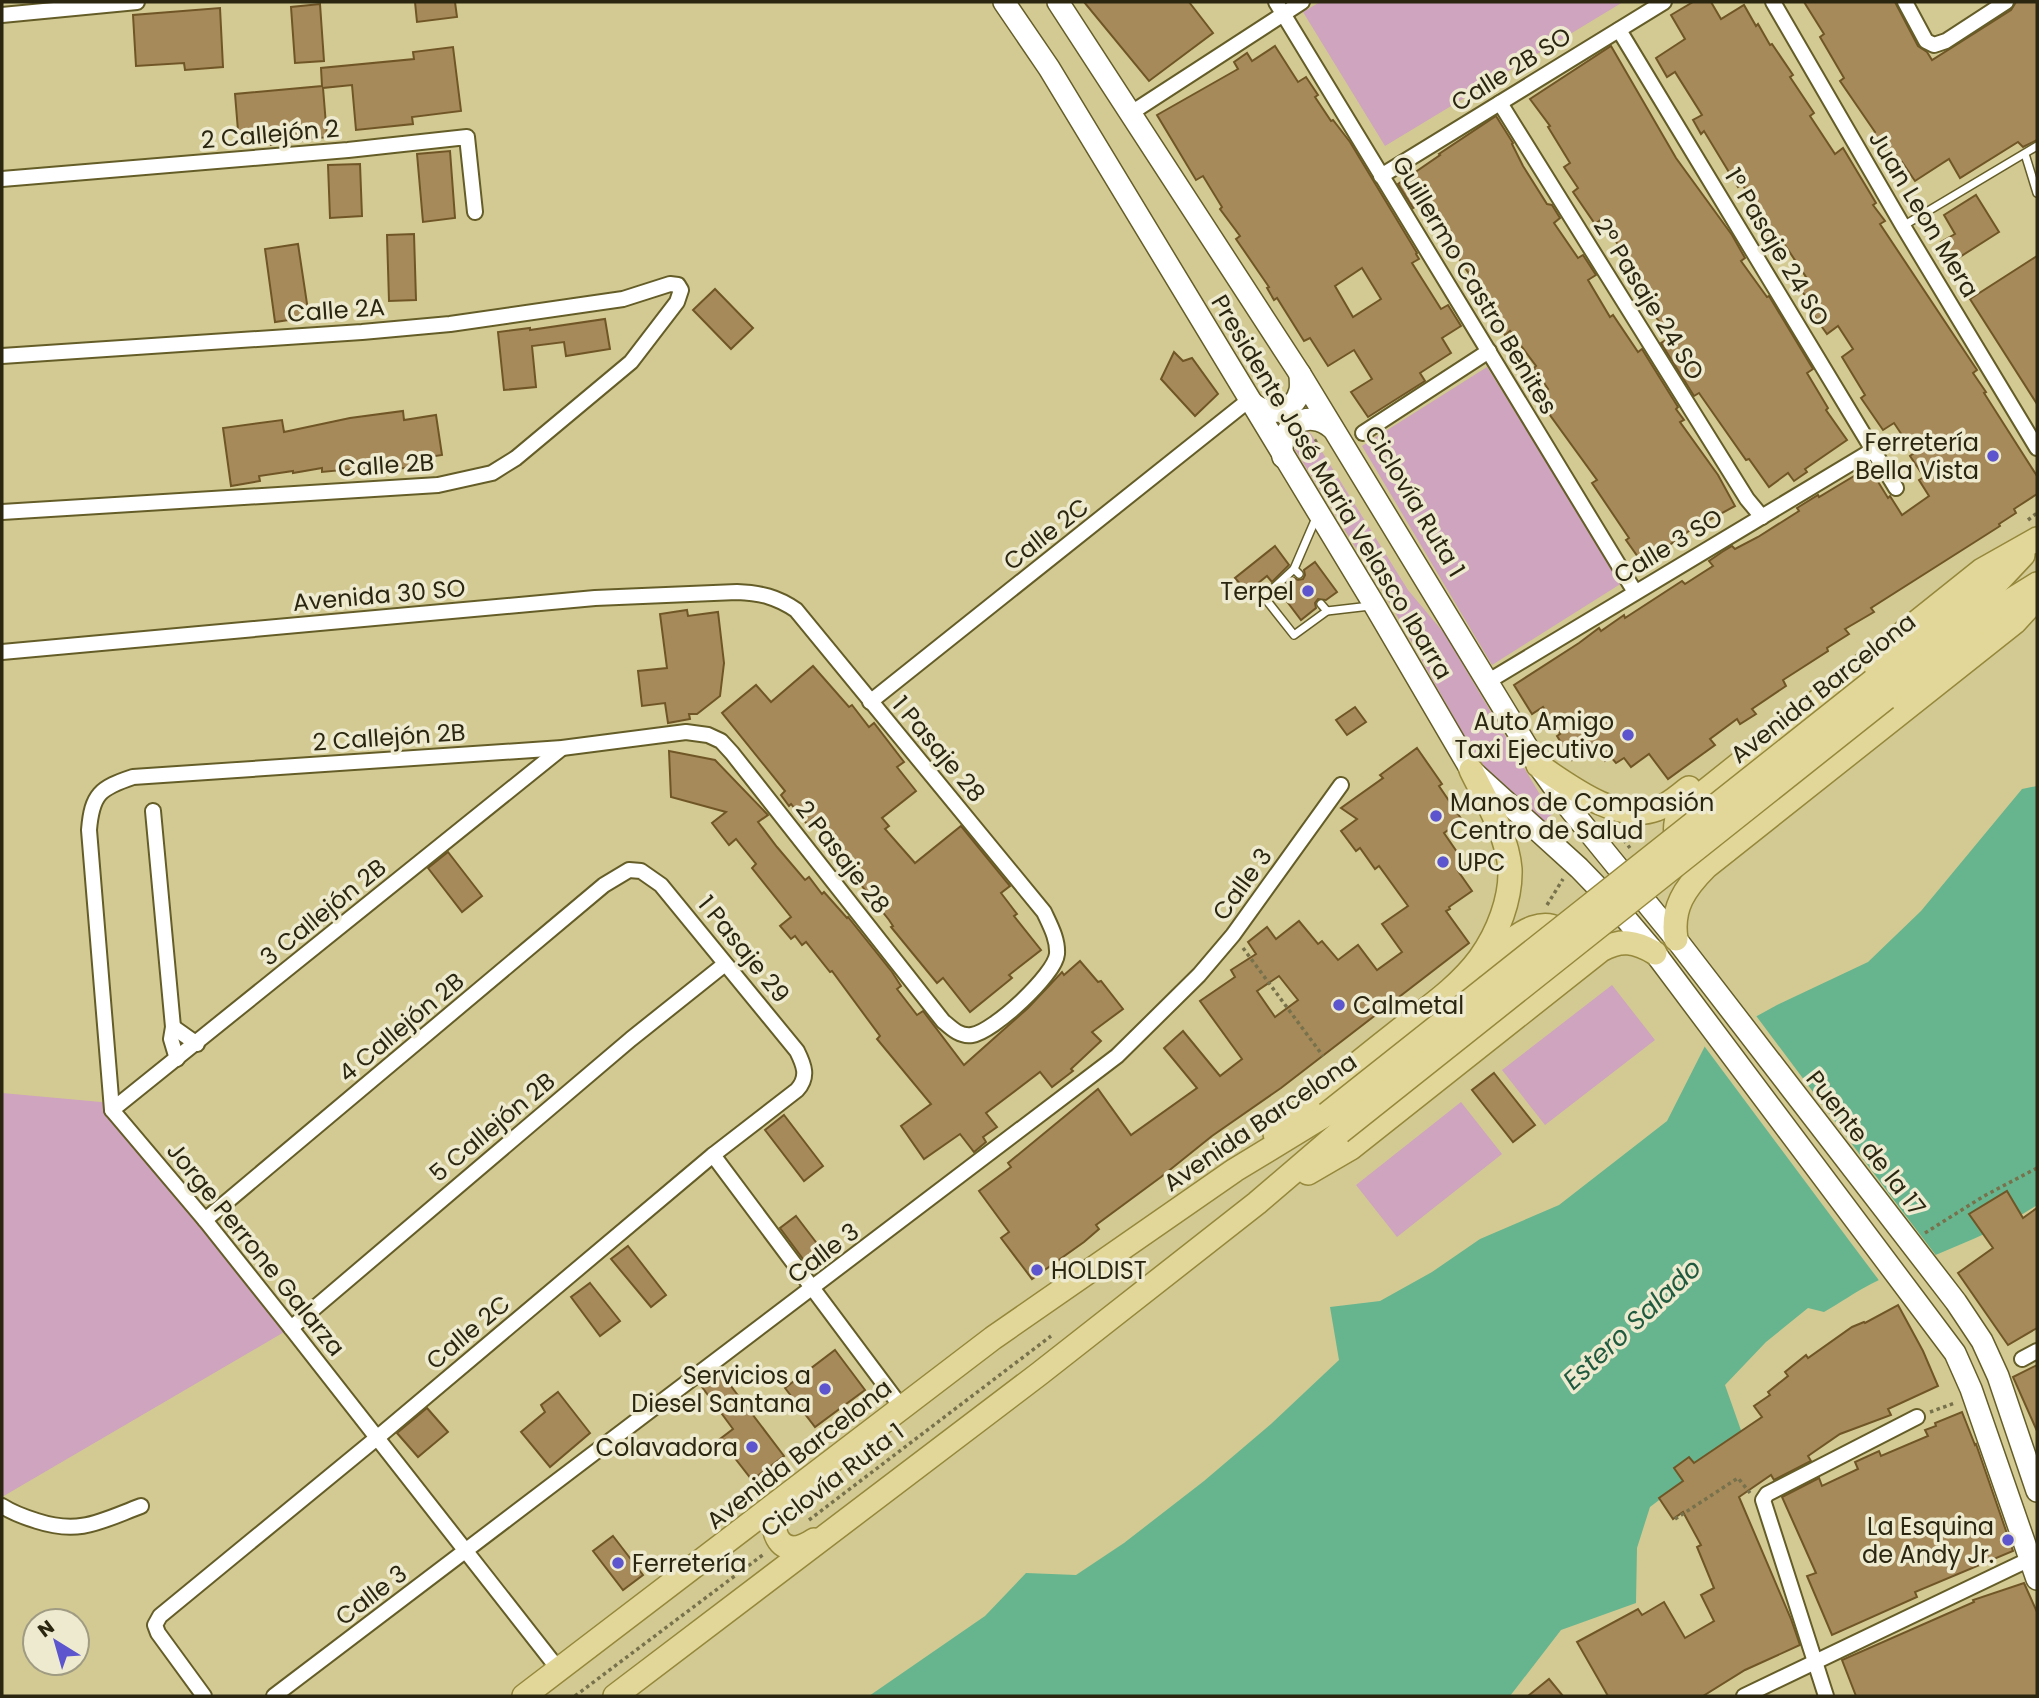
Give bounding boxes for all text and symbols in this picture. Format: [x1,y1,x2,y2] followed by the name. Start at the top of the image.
[1445,19,1577,119] street label: Calle 2B SO
[200,112,340,156] street label: 2 Callejón 2
[1861,124,1987,304] street label: Juan Leon Mera
[1385,150,1565,420] street label: Guillermo Castro Benites
[1717,162,1837,332] street label: 1º Pasaje 24 SO
[1586,212,1712,386] street label: 2º Pasaje 24 SO
[1204,288,1460,686] street label: Presidente José Maria Velasco Ibarra
[286,290,386,330] street label: Calle 2A
[1357,419,1473,583] street label: Ciclovía Ruta 1
[1855,426,1979,487] place label: Ferretería Bella Vista
[337,445,435,485] street label: Calle 2B
[1985,448,2001,464] marker: Ferretería Bella Vista
[996,490,1096,578] street label: Calle 2C
[1607,501,1729,591] street label: Calle 3 SO
[291,571,467,619] street label: Avenida 30 SO
[1220,575,1294,608] place label: Terpel
[1300,583,1316,599] marker: Terpel
[1723,605,1923,771] street label: Avenida Barcelona
[885,689,993,809] street label: 1 Pasaje 28
[1454,705,1614,766] place label: Auto Amigo Taxi Ejecutivo
[311,715,467,759] street label: 2 Callejón 2B
[1620,727,1636,743] marker: Auto Amigo Taxi Ejecutivo
[1450,786,1714,847] place label: Manos de Compasión Centro de Salud
[788,794,898,920] street label: 2 Pasaje 28
[1428,808,1444,824] marker: Manos de Compasión Centro de Salud
[1205,841,1279,927] street label: Calle 3
[1457,846,1506,879] place label: UPC
[253,851,393,973] street label: 3 Callejón 2B
[1435,854,1451,870] marker: UPC
[691,888,797,1010] street label: 1 Pasaje 29
[331,965,471,1089] street label: 4 Callejón 2B
[1353,989,1464,1022] place label: Calmetal
[1331,997,1347,1013] marker: Calmetal
[1157,1045,1363,1199] street label: Avenida Barcelona
[1799,1063,1933,1223] street label: Puente de la 17
[422,1065,562,1189] street label: 5 Callejón 2B
[159,1135,353,1363] street label: Jorge Perrone Galarza
[780,1215,866,1291] street label: Calle 3
[1555,1250,1709,1398] water label: Estero Salado
[1051,1254,1147,1287] place label: HOLDIST
[1029,1262,1045,1278] marker: HOLDIST
[419,1287,517,1377] street label: Calle 2C
[631,1359,811,1420] place label: Servicios a Diesel Santana
[699,1371,899,1537] street label: Avenida Barcelona
[817,1381,833,1397] marker: Servicios a Diesel Santana
[754,1415,910,1545] street label: Ciclovía Ruta 1
[596,1431,738,1464] place label: Colavadora
[744,1439,760,1455] marker: Colavadora
[1862,1510,1994,1571] place label: La Esquina de Andy Jr.
[2000,1532,2016,1548] marker: La Esquina de Andy Jr.
[632,1547,746,1580] place label: Ferretería
[610,1555,626,1571] marker: Ferretería
[328,1557,414,1633] street label: Calle 3
[21,1607,91,1677] north arrow
[32,1614,60,1644] text: N

